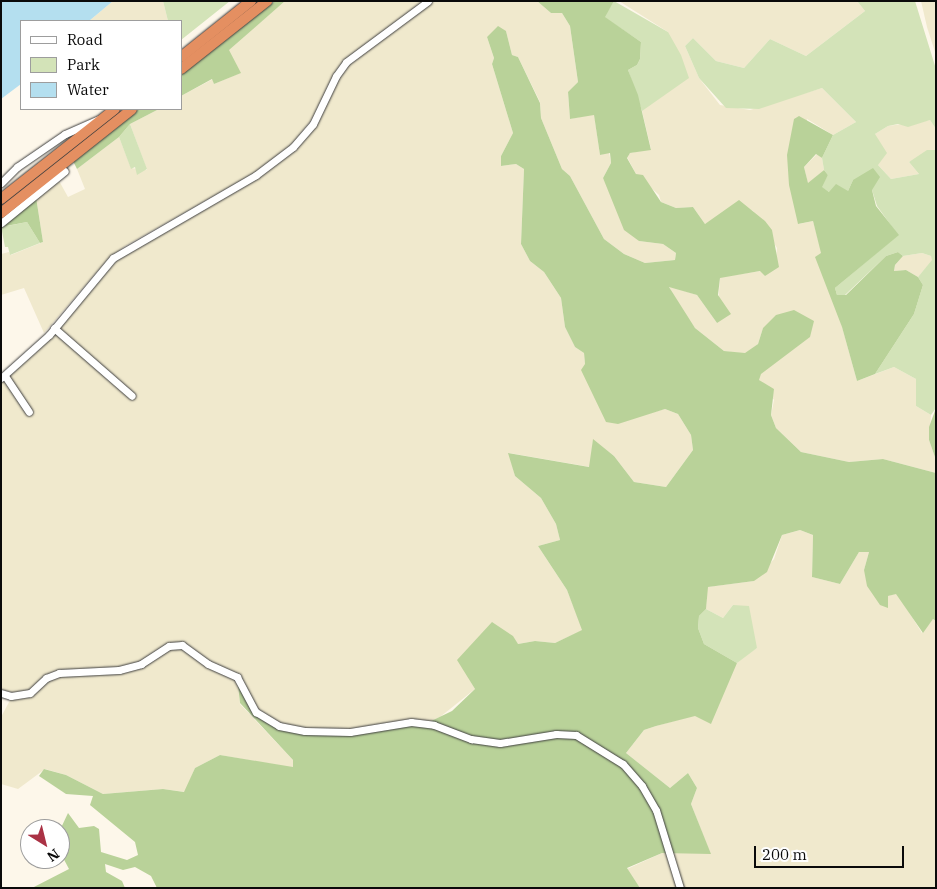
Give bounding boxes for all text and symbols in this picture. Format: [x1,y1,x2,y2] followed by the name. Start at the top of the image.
[20,20,182,110] legend
[67,30,103,49] text: Road
[67,55,100,74] text: Park
[67,80,109,99] text: Water
[20,819,70,869] north arrow
[757,836,907,868] scale bar
[43,845,63,866] text: N
[762,845,807,864] text: 200 m

